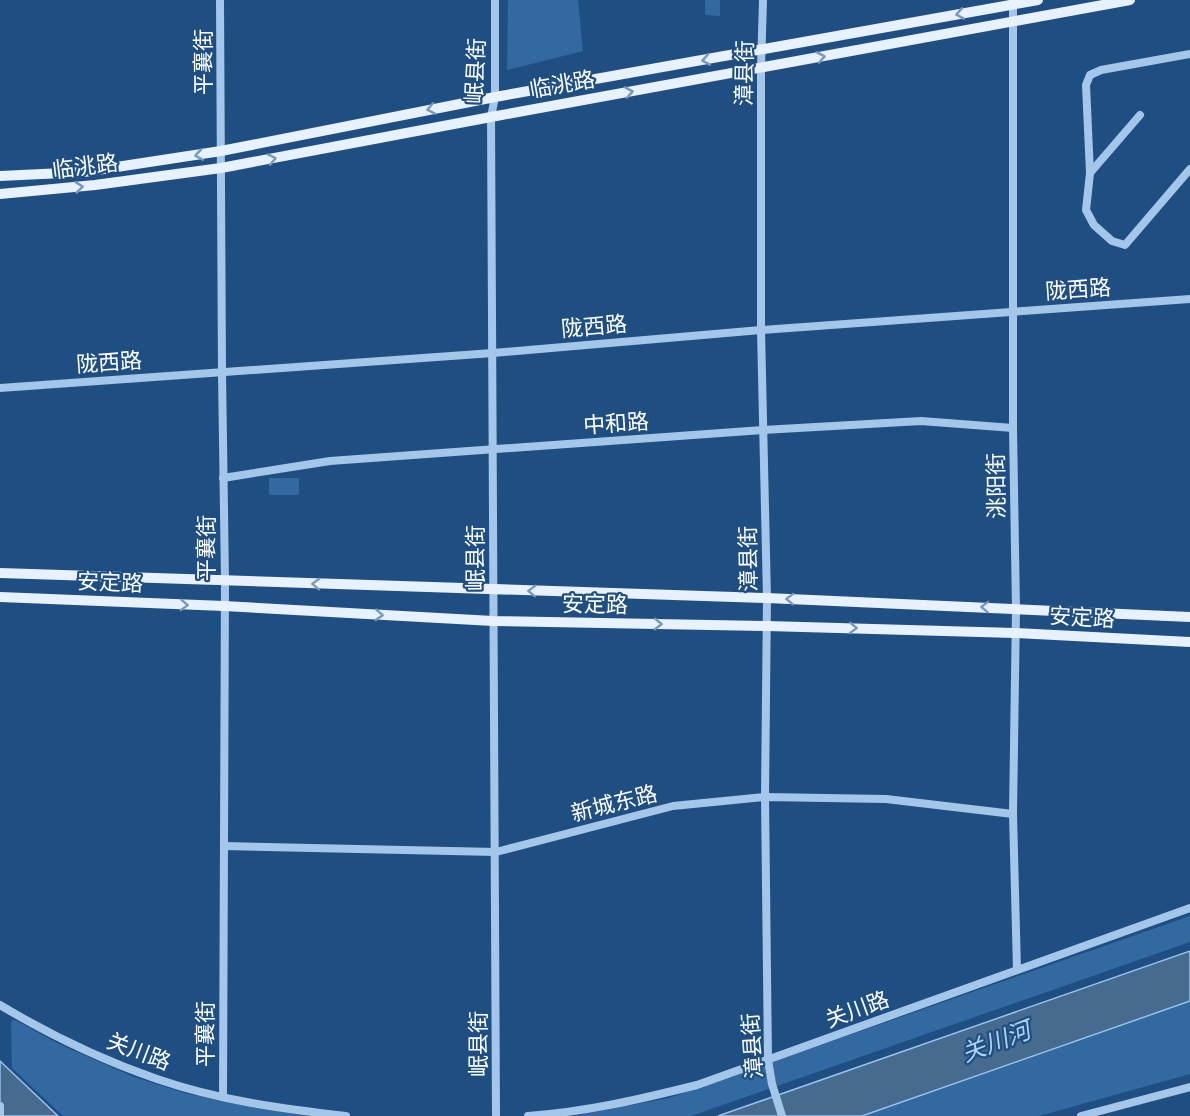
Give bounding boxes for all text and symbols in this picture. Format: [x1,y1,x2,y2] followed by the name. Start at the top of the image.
[955,7,965,20] one-way arrow
[189,29,216,95] street label: 平襄街
[459,37,490,105] street label: 岷县街
[729,40,758,106] street label: 漳县街
[815,51,825,64] one-way arrow
[701,53,711,66] one-way arrow
[527,64,597,103] street label: 临洮路
[624,86,634,99] one-way arrow
[426,102,436,115] one-way arrow
[51,148,119,183] street label: 临洮路
[194,148,203,160] one-way arrow
[267,153,277,166] one-way arrow
[75,181,84,194] one-way arrow
[1044,273,1112,304] street label: 陇西路
[560,309,628,342] street label: 陇西路
[75,346,143,377] street label: 陇西路
[582,407,650,438] street label: 中和路
[981,453,1010,519] street label: 洮阳街
[192,515,219,581] street label: 平襄街
[461,525,488,591] street label: 岷县街
[733,526,762,592] street label: 漳县街
[77,567,143,596] street label: 安定路
[312,578,321,590] one-way arrow
[528,584,537,597] one-way arrow
[562,589,628,618] street label: 安定路
[785,593,794,606] one-way arrow
[180,598,189,611] one-way arrow
[980,601,989,614] one-way arrow
[1048,601,1116,632] street label: 安定路
[375,608,384,621] one-way arrow
[653,618,662,630] one-way arrow
[848,622,857,635] one-way arrow
[568,779,660,826] street label: 新城东路
[821,985,892,1033] street label: 关川路
[191,1001,218,1067] street label: 平襄街
[464,1011,491,1077] street label: 岷县街
[736,1012,767,1080] street label: 漳县街
[957,1013,1038,1067] water label: 关川河
[104,1026,175,1075] street label: 关川路

